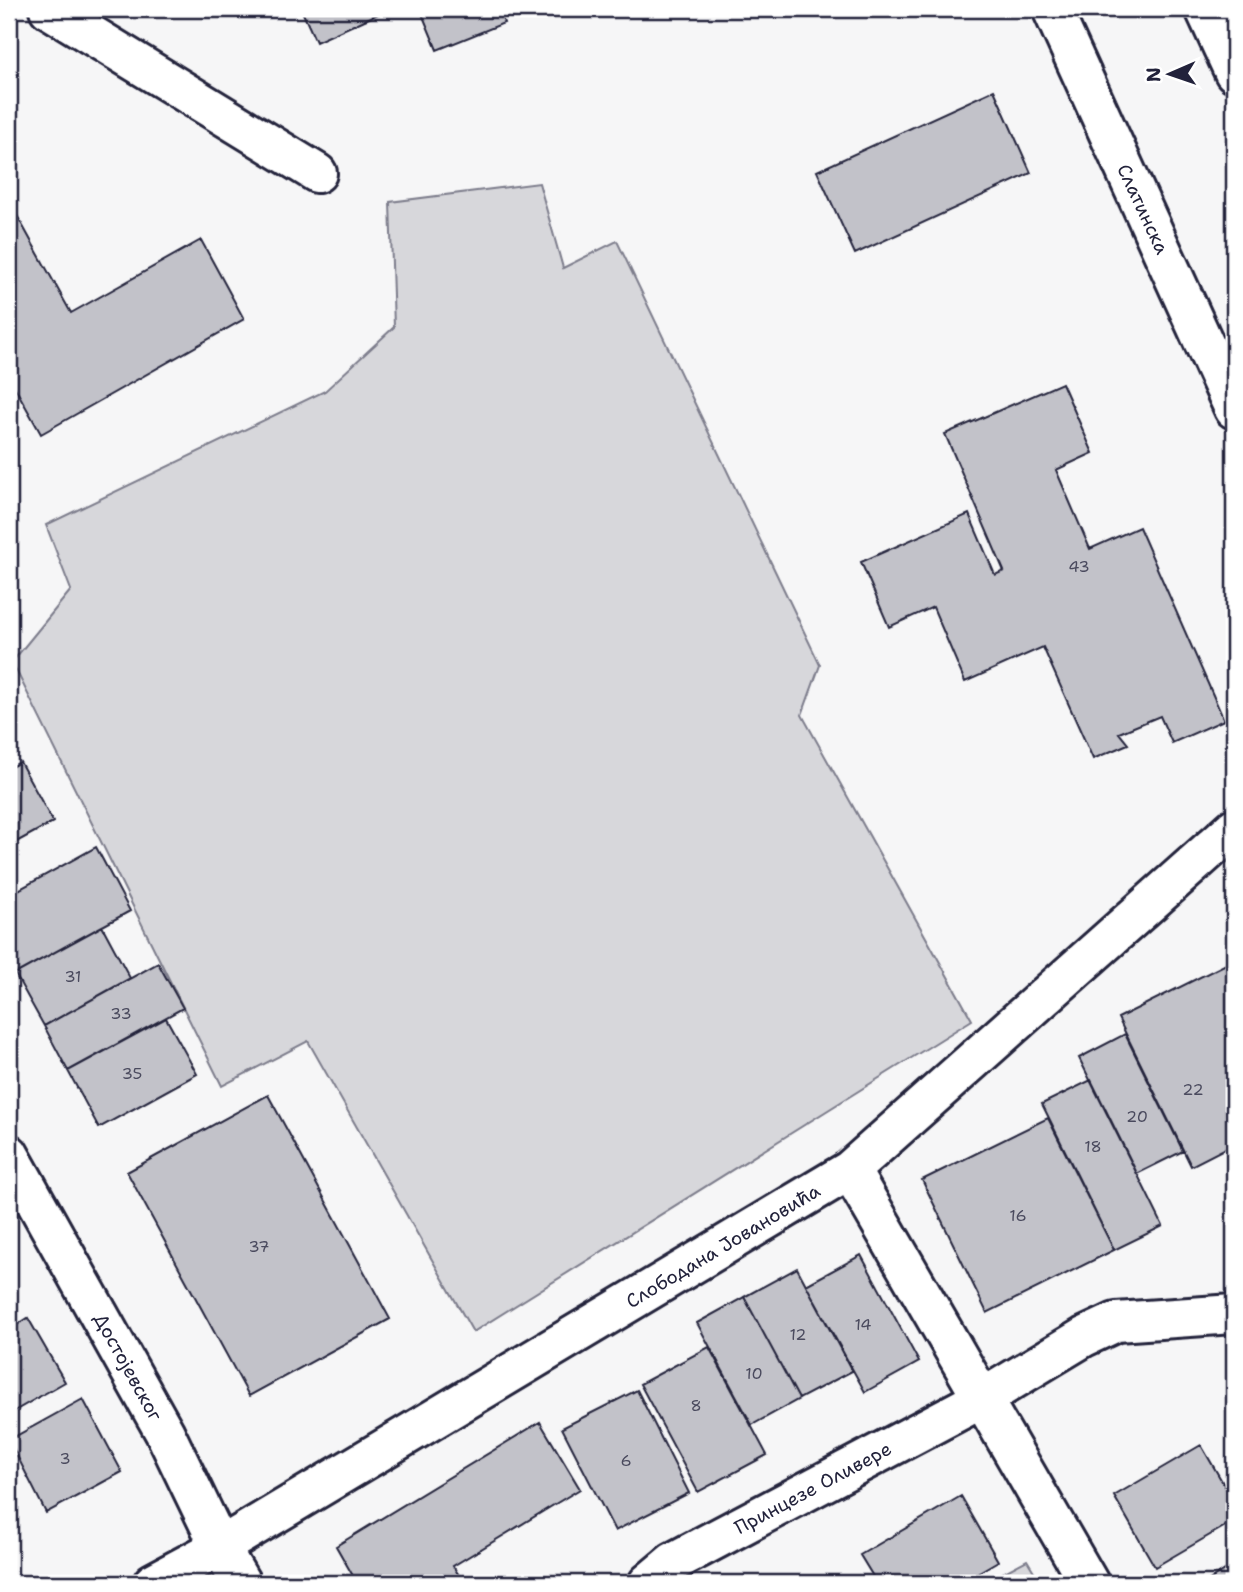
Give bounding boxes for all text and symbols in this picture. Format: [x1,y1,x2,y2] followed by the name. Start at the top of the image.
[1134,38,1204,108] north arrow
[1141,67,1166,83] text: N
[1111,160,1175,258] street label: Слатинска
[1068,556,1090,577] house number: 43
[64,966,82,987] house number: 31
[110,1003,132,1024] house number: 33
[122,1063,142,1084] house number: 35
[1182,1079,1204,1100] house number: 22
[1126,1106,1148,1127] house number: 20
[1084,1136,1102,1157] house number: 18
[621,1178,825,1314] street label: Слободана Јовановића
[1009,1205,1027,1226] house number: 16
[248,1236,270,1257] house number: 37
[88,1309,168,1426] street label: Достојевског
[854,1314,872,1335] house number: 14
[789,1324,807,1345] house number: 12
[745,1363,763,1384] house number: 10
[690,1395,702,1416] house number: 8
[730,1436,896,1540] street label: Принцезе Оливере
[59,1448,71,1469] house number: 3
[620,1450,632,1471] house number: 6

